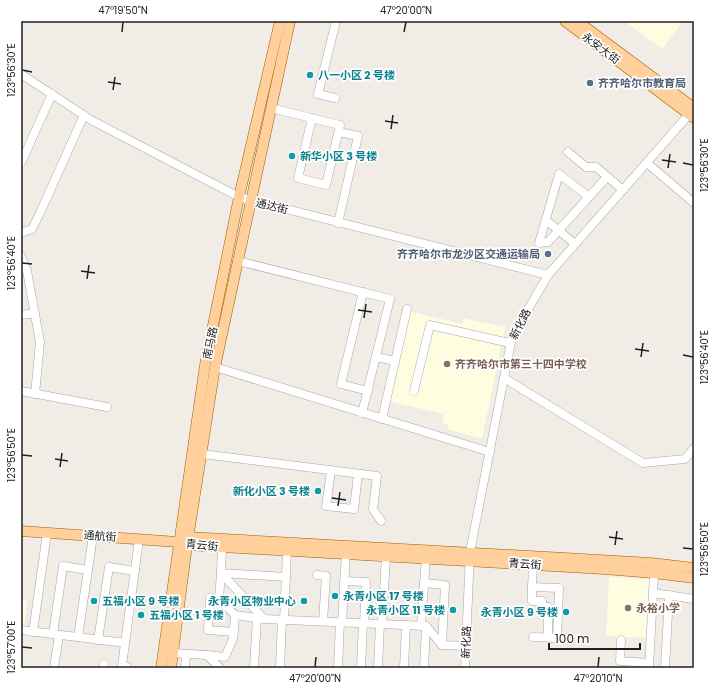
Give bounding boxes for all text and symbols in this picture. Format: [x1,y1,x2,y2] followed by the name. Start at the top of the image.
[98,3,148,18] text: 47°19'50"N
[380,3,432,18] text: 47°20'00"N
[579,28,623,68] street label: 永安大街
[4,43,19,97] text: 123°56'30"E
[318,67,395,83] place label: 八一小区 2 号楼
[305,70,315,80] marker: 八一小区 2 号楼
[598,75,686,91] place label: 齐齐哈尔市教育局
[585,78,595,88] marker: 齐齐哈尔市教育局
[697,138,712,192] text: 123°56'30"E
[300,148,377,164] place label: 新华小区 3 号楼
[287,151,297,161] marker: 新华小区 3 号楼
[254,194,290,218] street label: 通达街
[4,236,19,290] text: 123°56'40"E
[397,246,540,262] place label: 齐齐哈尔市龙沙区交通运输局
[543,249,553,259] marker: 齐齐哈尔市龙沙区交通运输局
[505,306,535,342] street label: 新化路
[199,325,221,361] street label: 南马路
[697,330,712,384] text: 123°56'40"E
[455,356,587,372] place label: 齐齐哈尔市第三十四中学校
[442,359,452,369] marker: 齐齐哈尔市第三十四中学校
[4,428,19,482] text: 123°56'50"E
[233,483,310,499] place label: 新化小区 3 号楼
[313,486,323,496] marker: 新化小区 3 号楼
[697,522,712,576] text: 123°56'50"E
[83,527,117,545] street label: 通航街
[185,535,219,555] street label: 青云街
[508,555,542,573] street label: 青云街
[343,588,424,604] place label: 永青小区 17 号楼
[330,591,340,601] marker: 永青小区 17 号楼
[102,593,179,609] place label: 五福小区 9 号楼
[208,593,296,609] place label: 永青小区物业中心
[89,596,99,606] marker: 五福小区 9 号楼
[299,596,309,606] marker: 永青小区物业中心
[636,600,680,616] place label: 永裕小学
[366,602,445,618] place label: 永青小区 11 号楼
[623,603,633,613] marker: 永裕小学
[481,604,558,620] place label: 永青小区 9 号楼
[448,605,458,615] marker: 永青小区 11 号楼
[149,607,224,623] place label: 五福小区 1 号楼
[561,607,571,617] marker: 永青小区 9 号楼
[136,610,146,620] marker: 五福小区 1 号楼
[4,621,19,673] text: 123°57'00"E
[457,625,475,659] street label: 新化路
[549,625,640,651] scale bar
[555,630,589,647] text: 100 m
[289,671,341,686] text: 47°20'00"N
[574,671,622,686] text: 47°20'10"N

